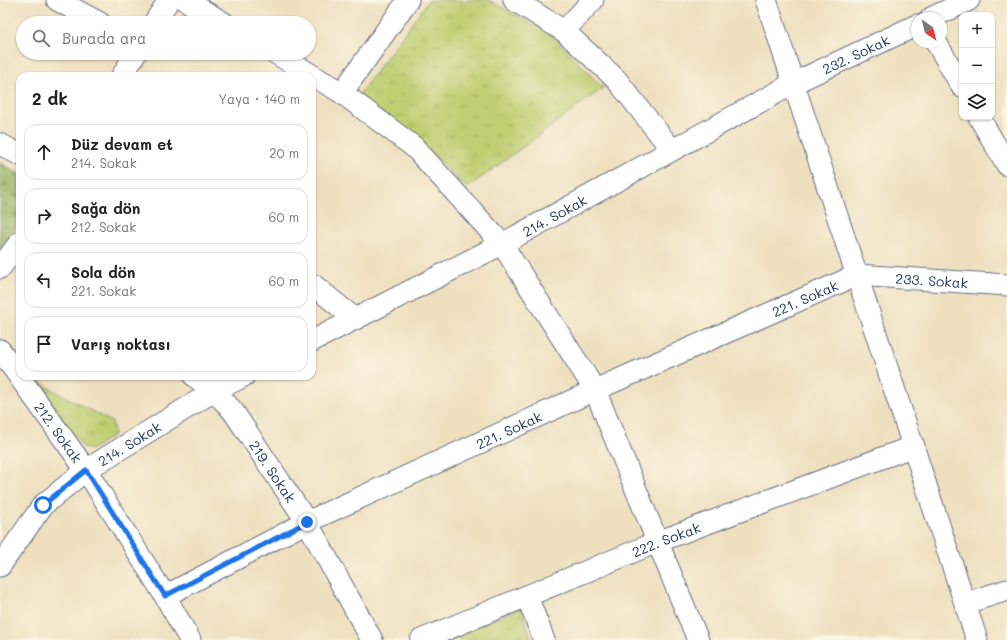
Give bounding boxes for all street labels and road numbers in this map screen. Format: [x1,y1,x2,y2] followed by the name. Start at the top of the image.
[819,30,892,78] street label: 232. Sokak
[519,190,590,241] street label: 214. Sokak
[895,268,969,292] street label: 233. Sokak
[769,275,841,321] street label: 221. Sokak
[31,398,87,466] street label: 212. Sokak
[473,406,545,453] street label: 221. Sokak
[94,417,164,470] street label: 214. Sokak
[246,437,301,506] street label: 219. Sokak
[629,517,703,561] street label: 222. Sokak

